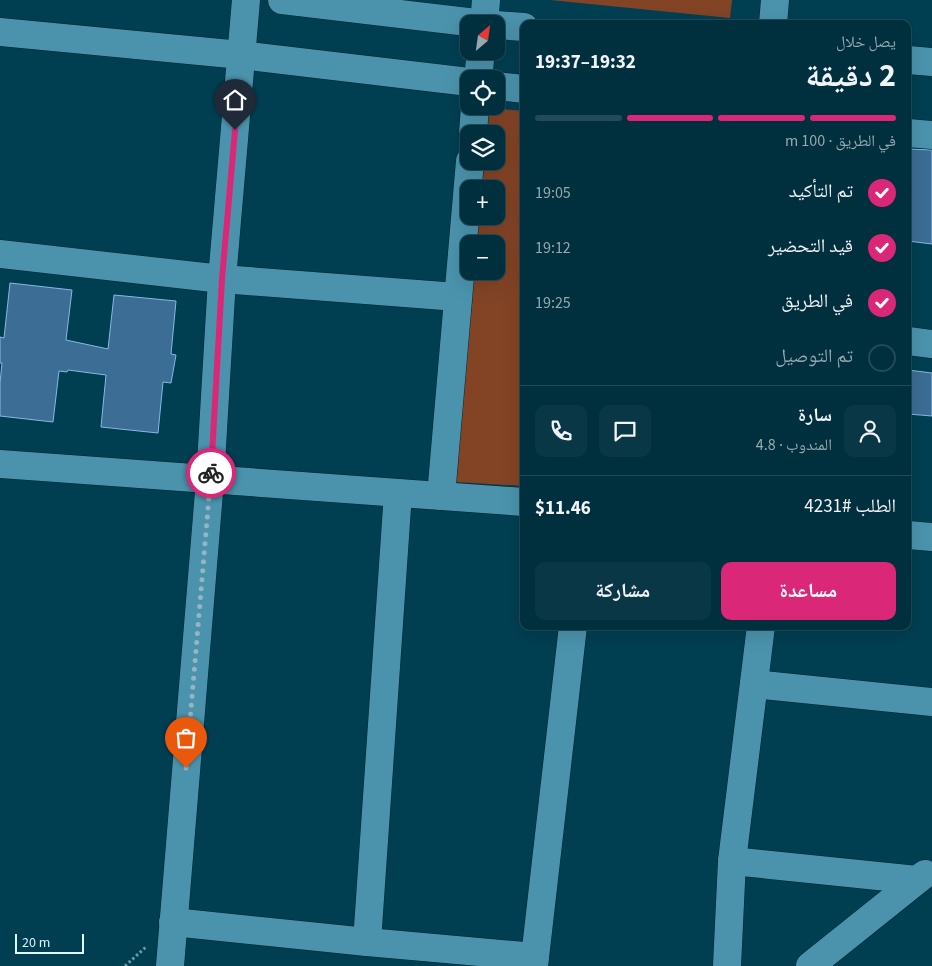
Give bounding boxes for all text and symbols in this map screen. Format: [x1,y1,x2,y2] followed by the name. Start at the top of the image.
[460,15,505,60] north arrow
[460,15,505,280] map controls
[836,31,896,53] text: يصل خلال
[535,49,636,76] text: 19:32–19:37
[805,53,896,99] text: 2 دقيقة
[460,70,505,115] button: locate
[214,79,256,130] pin
[221,86,249,114] icon: home
[460,125,505,170] button: layers
[785,130,896,152] text: في الطريق · 100 m
[789,178,853,205] text: تم التأكيد
[868,179,896,207] icon: check
[460,180,505,225] button: +
[535,182,571,204] text: 19:05
[768,233,853,260] text: قيد التحضير
[868,234,896,262] icon: check
[460,235,505,280] button: −
[535,237,571,259] text: 19:12
[781,288,853,315] text: في الطريق
[868,289,896,317] icon: check
[535,292,571,314] text: 19:25
[775,343,853,370] text: تم التوصيل
[798,402,832,429] text: سارة
[535,405,587,457] button: phone
[599,405,651,457] button: chat
[844,405,896,457] button: person
[756,434,832,456] text: المندوب · 4.8
[186,448,236,498] courier
[197,459,225,487] icon: bike
[804,493,896,520] text: الطلب #4231
[535,495,591,522] text: $11.46
[535,562,711,620] button: مشاركة
[721,562,896,620] button: مساعدة
[165,717,207,768] pin
[172,724,200,752] icon: bag
[15,931,84,954] scale bar
[22,933,50,953] text: 20 m

